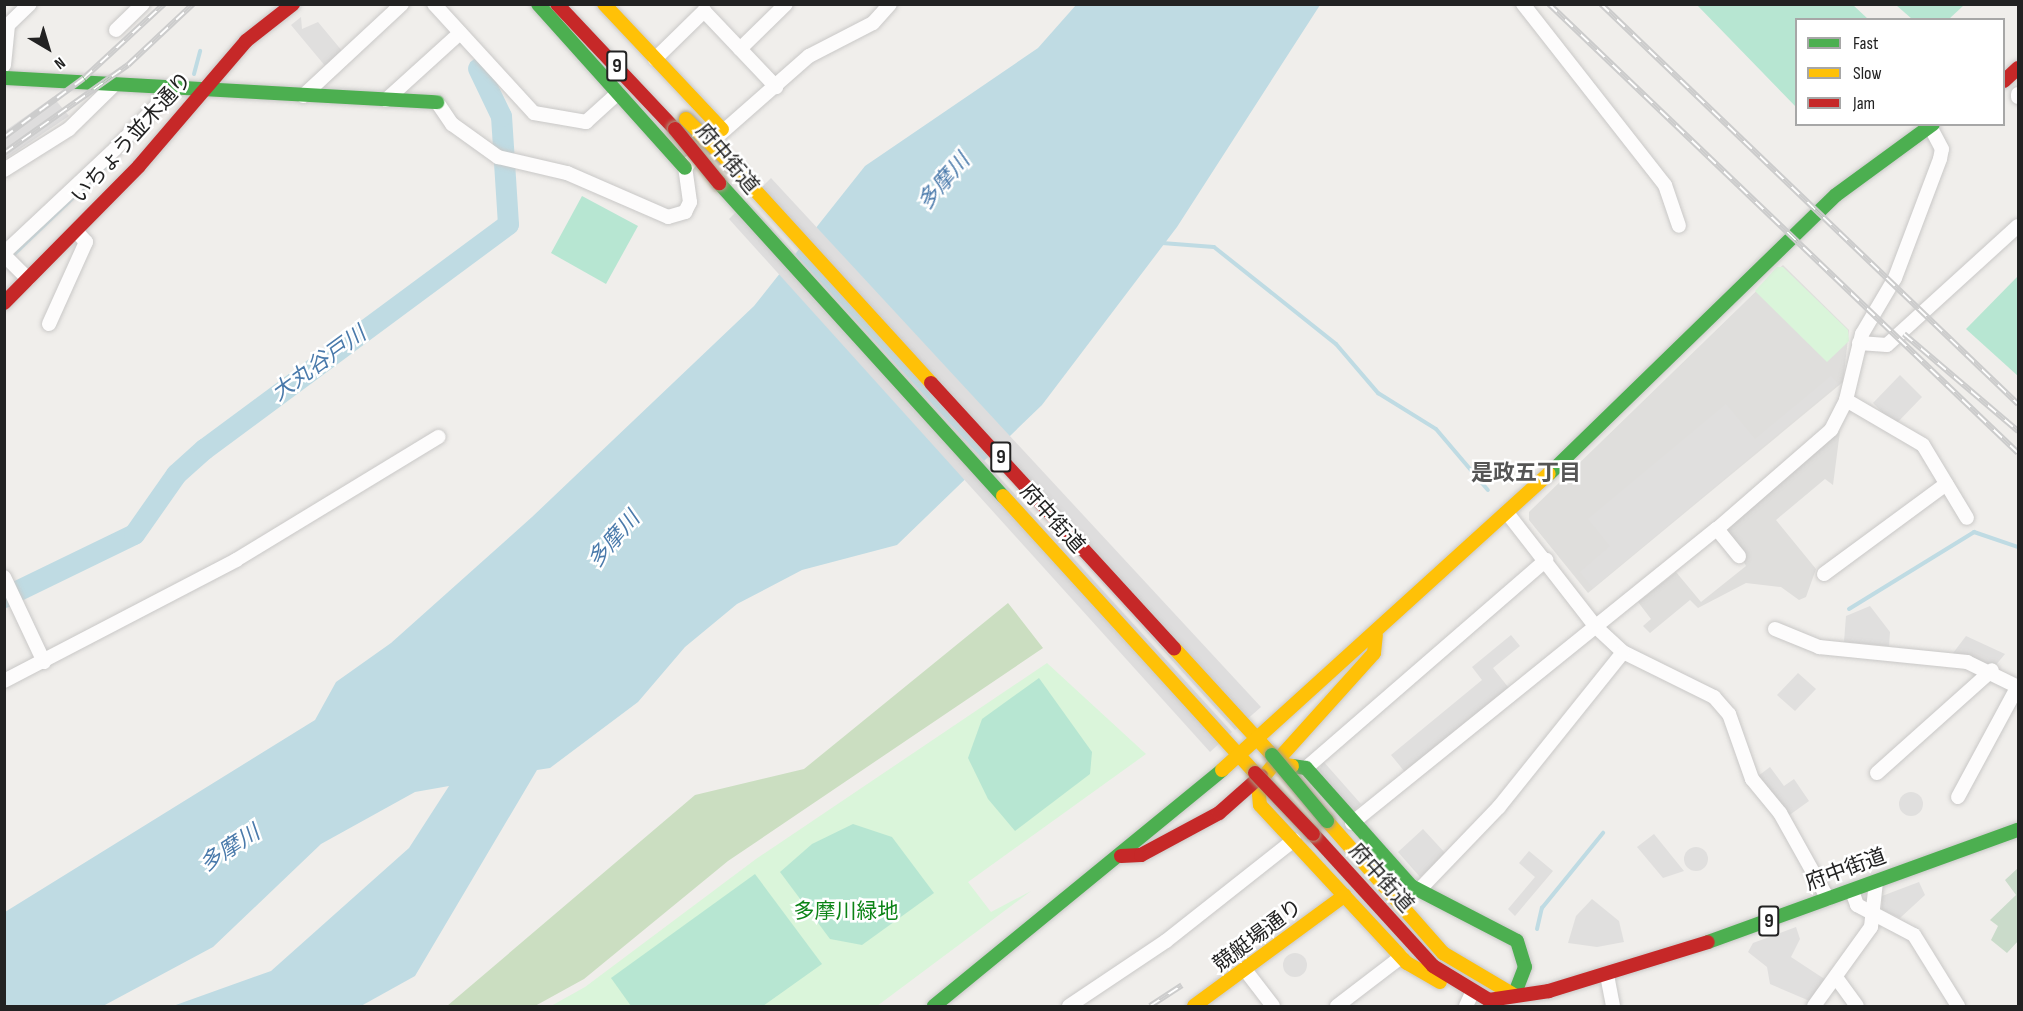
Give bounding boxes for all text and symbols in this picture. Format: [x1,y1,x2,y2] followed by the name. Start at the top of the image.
[18,18,78,78] north arrow
[1795,18,2005,126] legend
[1853,33,1878,54] text: Fast
[605,49,629,83] road number: 9
[50,52,69,73] text: N
[1853,63,1882,84] text: Slow
[66,67,198,209] street label: いちょう並木通り
[1853,93,1875,114] text: Jam
[690,119,764,199] street label: 府中街道
[912,148,976,216] water label: 多摩川
[267,321,371,407] water label: 大丸谷戸川
[989,440,1013,474] road number: 9
[1471,461,1581,487] district label: 是政五丁目
[1015,479,1089,559] street label: 府中街道
[582,506,646,574] water label: 多摩川
[195,820,265,878] water label: 多摩川
[1344,838,1418,918] street label: 府中街道
[1802,844,1890,896] street label: 府中街道
[1208,894,1308,978] street label: 競艇場通り
[794,899,898,925] park label: 多摩川緑地
[1757,904,1781,938] road number: 9

